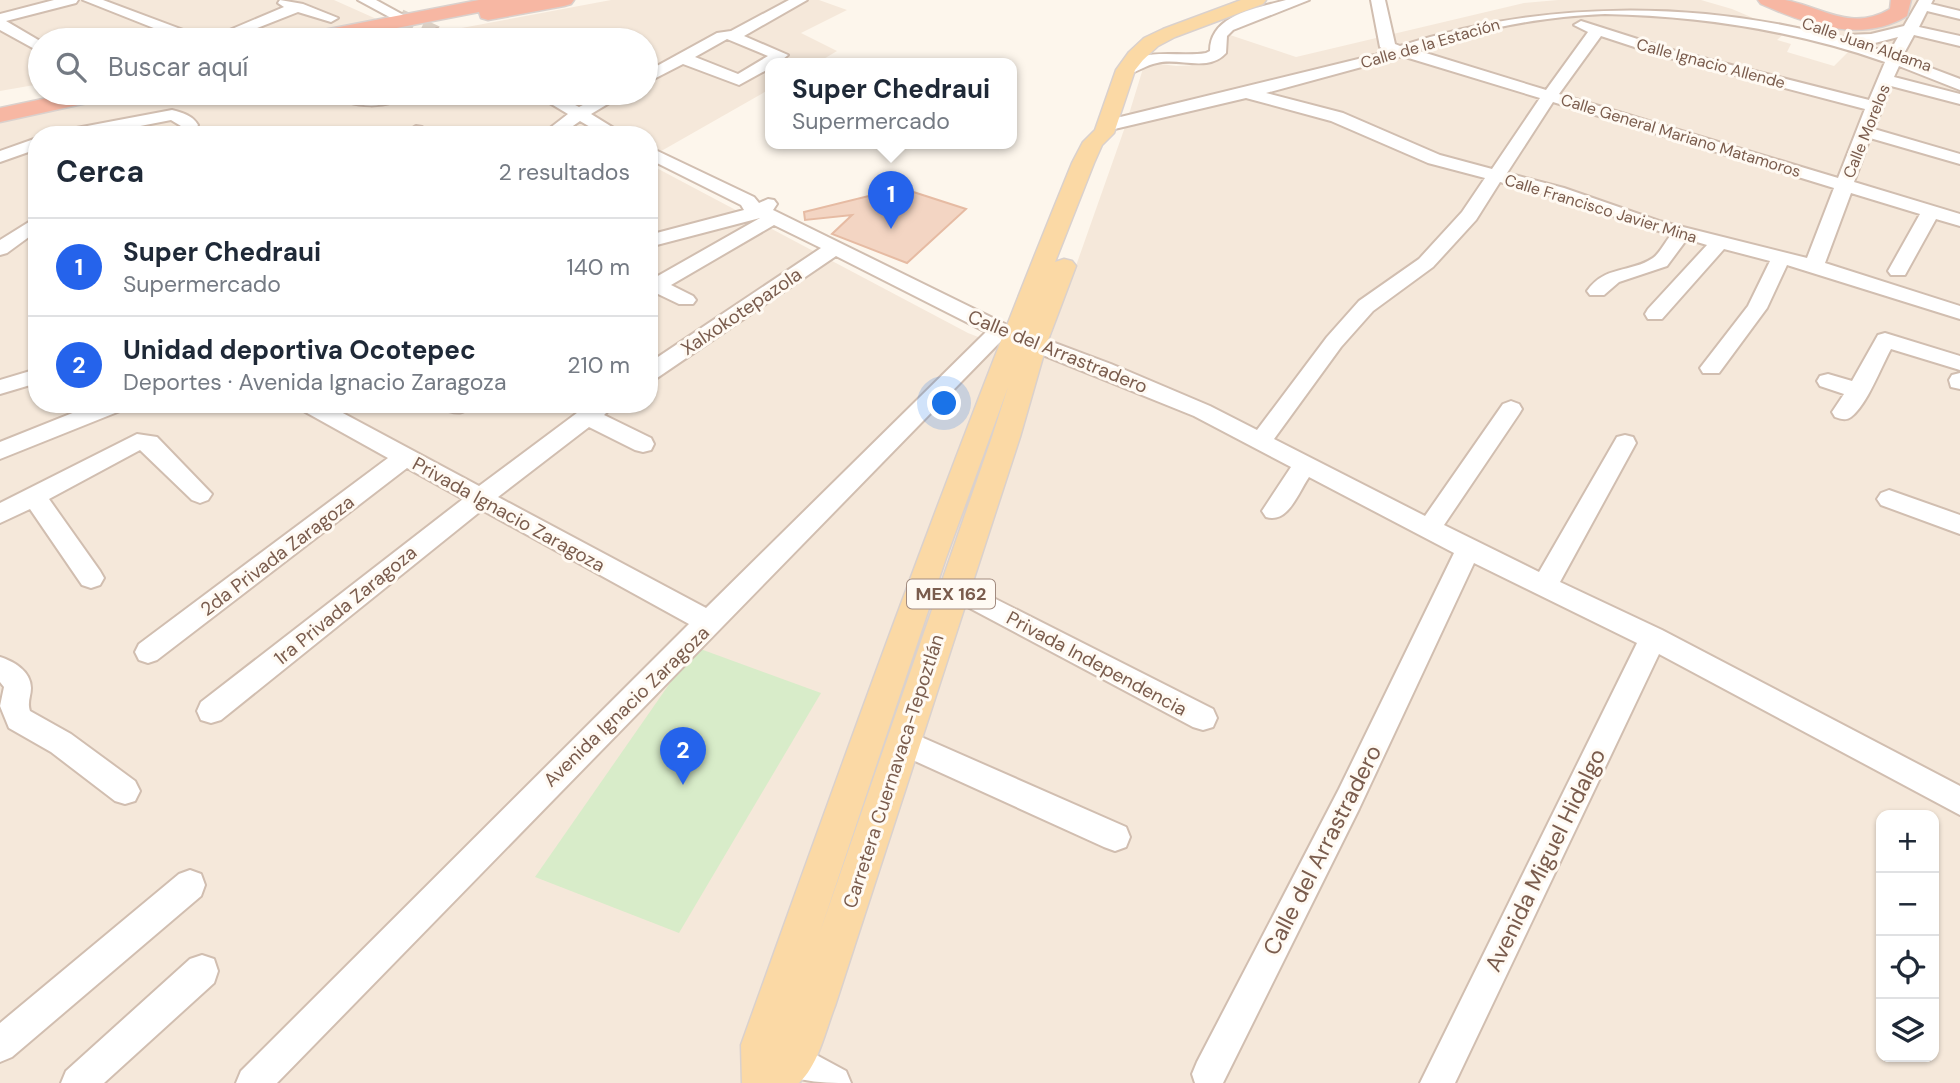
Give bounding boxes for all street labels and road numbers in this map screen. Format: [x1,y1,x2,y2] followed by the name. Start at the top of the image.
[1799,12,1934,77] street label: Calle Juan Aldama
[1358,14,1502,73] street label: Calle de la Estación
[1634,34,1788,93] street label: Calle Ignacio Allende
[1838,81,1895,181] street label: Calle Morelos
[1558,89,1803,182] street label: Calle General Mariano Matamoros
[1502,169,1700,248] street label: Calle Francisco Javier Mina
[676,262,806,361] street label: Xalxokotepazola
[964,304,1151,399] street label: Calle del Arrastradero
[408,451,609,578] street label: Privada Ignacio Zaragoza
[195,489,359,621] street label: 2da Privada Zaragoza
[269,540,422,671] street label: 1ra Privada Zaragoza
[907,580,995,608] road number: MEX 162
[1002,605,1191,722] street label: Privada Independencia
[538,621,715,792] street label: Avenida Ignacio Zaragoza
[837,631,950,911] street label: Carretera Cuernavaca-Tepoztlán
[1256,740,1388,960] street label: Calle del Arrastradero
[1478,743,1612,977] street label: Avenida Miguel Hidalgo

